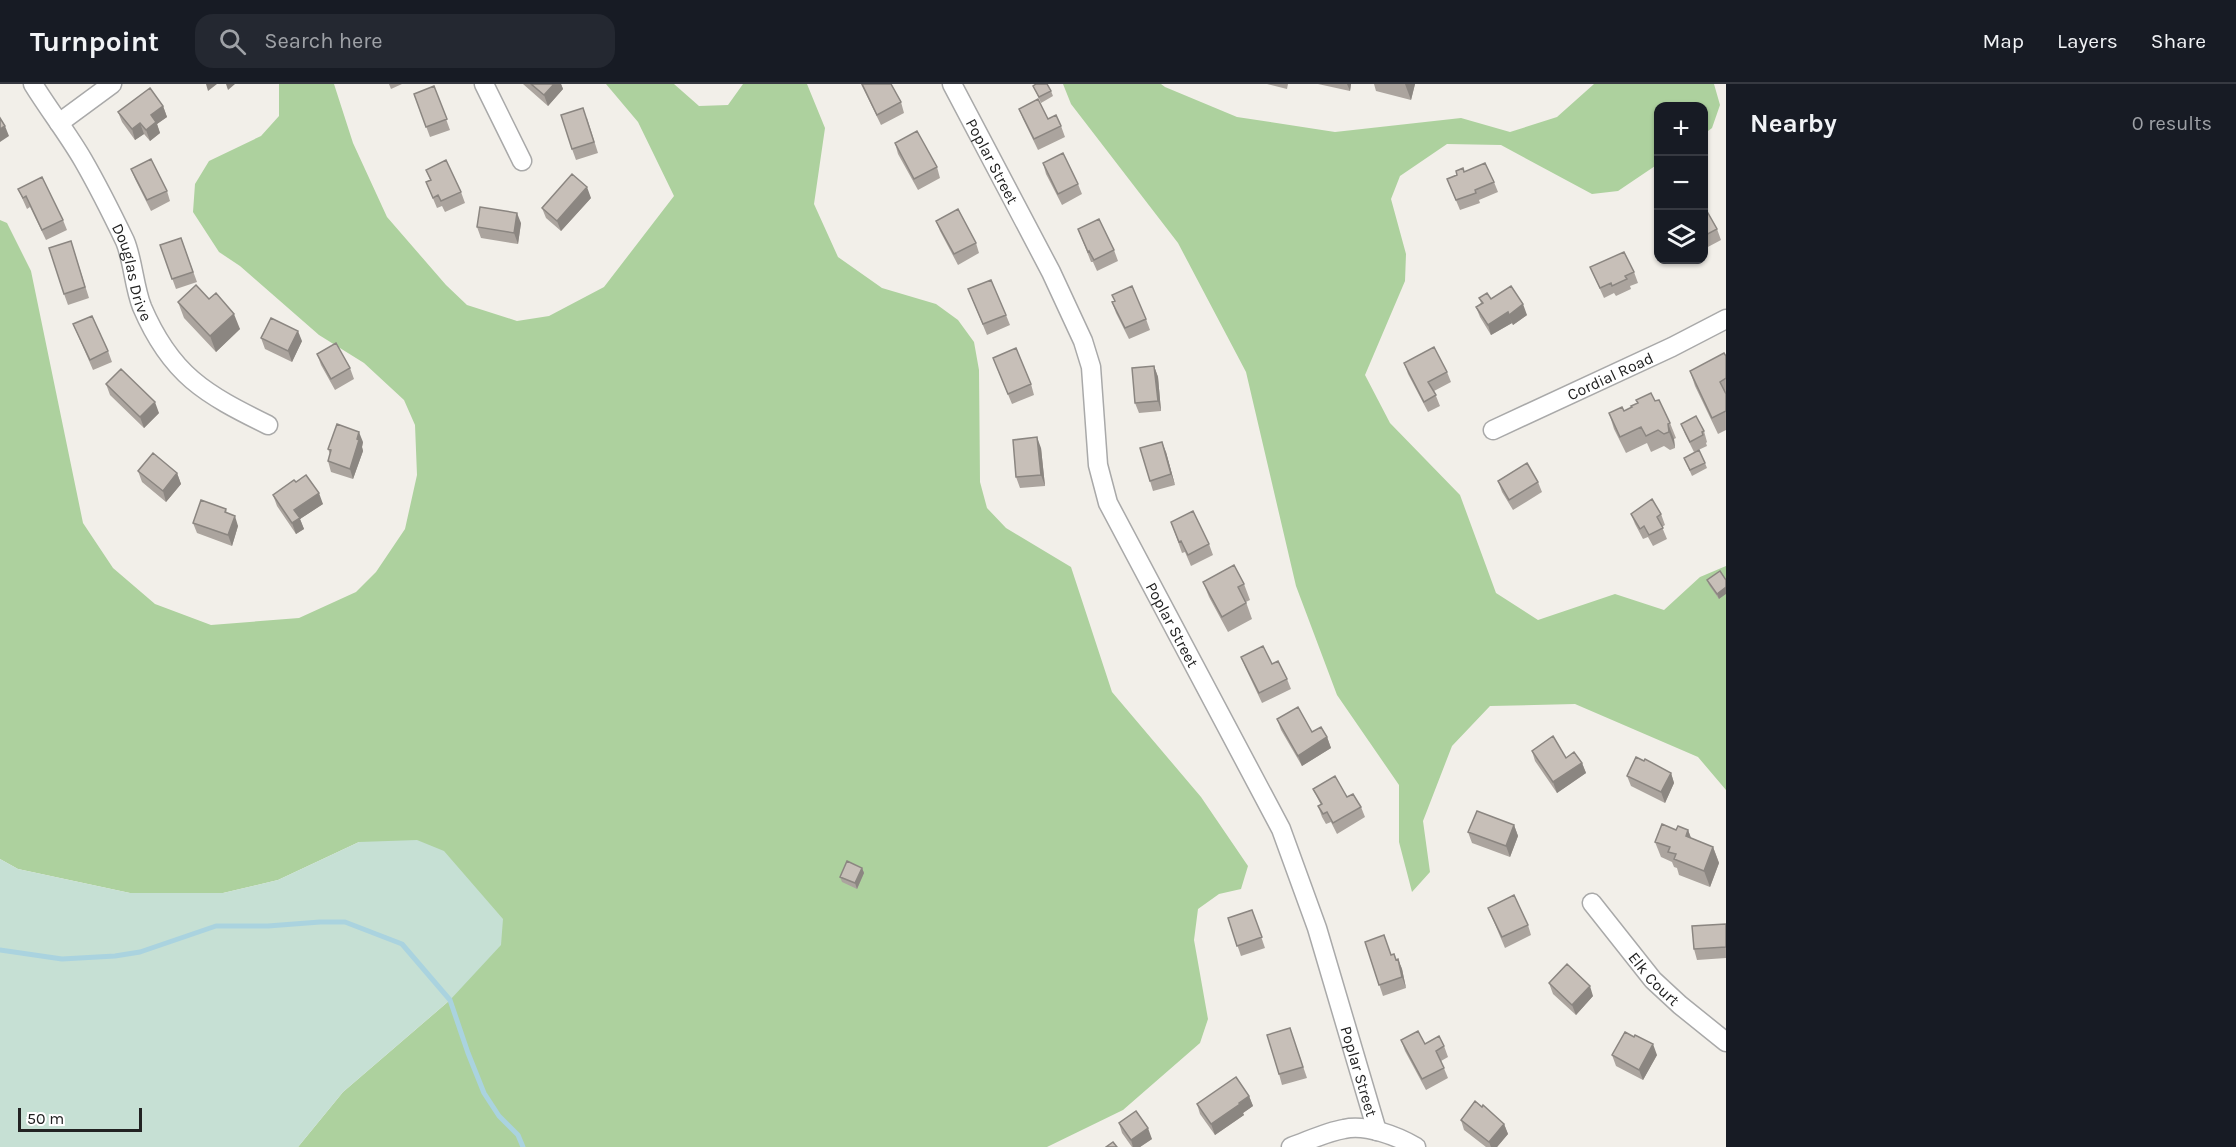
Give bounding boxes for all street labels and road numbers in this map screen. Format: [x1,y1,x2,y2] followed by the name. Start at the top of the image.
[962,115,1023,207] street label: Poplar Street
[108,220,156,324] street label: Douglas Drive
[1564,348,1656,404] street label: Cordial Road
[1142,579,1203,671] street label: Poplar Street
[1625,948,1684,1009] street label: Elk Court
[1337,1024,1382,1119] street label: Poplar Street

